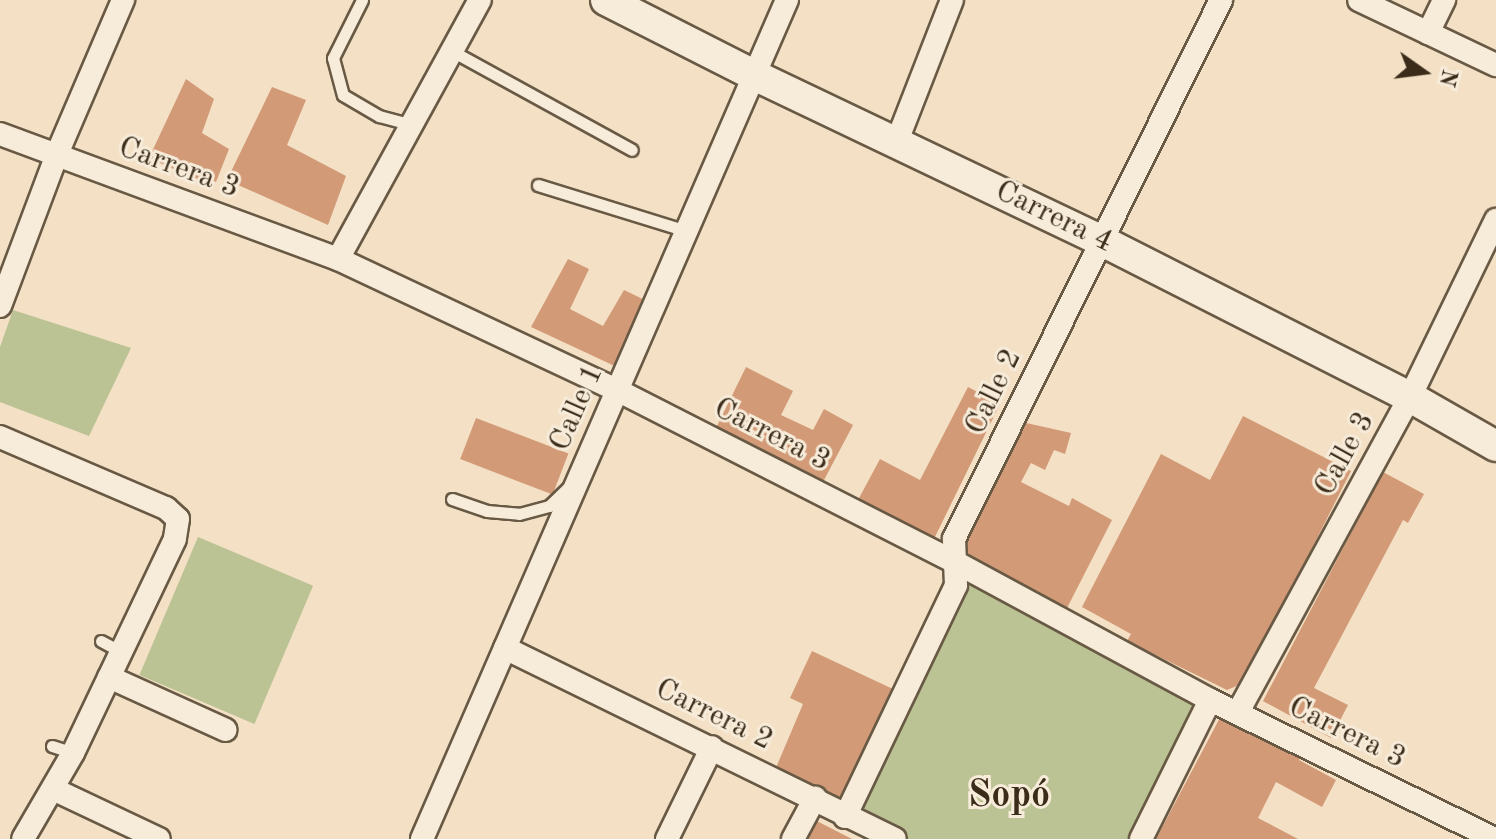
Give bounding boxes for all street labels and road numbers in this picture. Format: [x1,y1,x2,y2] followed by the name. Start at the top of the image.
[114,129,244,207] street label: Carrera 3
[989,173,1119,261] street label: Carrera 4
[958,343,1030,441] street label: Calle 2
[542,359,612,457] street label: Calle 1
[708,390,836,480] street label: Carrera 3
[1307,406,1383,502] street label: Calle 3
[649,671,779,759] street label: Carrera 2
[1282,689,1412,777] street label: Carrera 3

